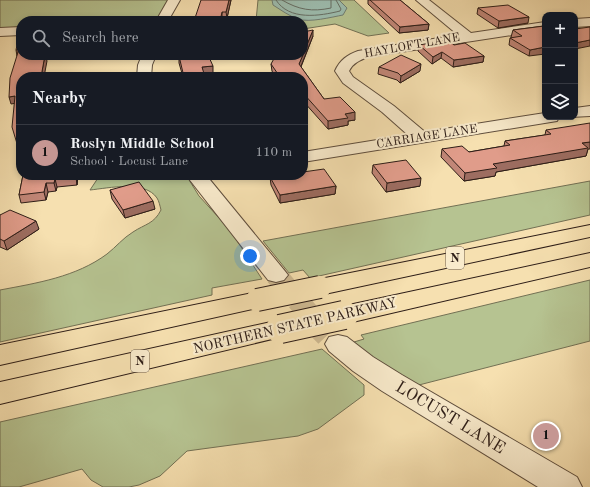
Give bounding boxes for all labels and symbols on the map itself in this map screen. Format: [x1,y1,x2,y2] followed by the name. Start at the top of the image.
[363,32,461,60] street label: HAYLOFT LANE
[376,123,478,151] street label: CARRIAGE LANE
[240,246,260,266] your location
[446,247,464,269] road number: N
[192,296,398,356] street label: NORTHERN STATE PARKWAY
[131,350,149,372] road number: N
[392,379,508,457] street label: LOCUST LANE
[533,421,559,451] pin: 1

